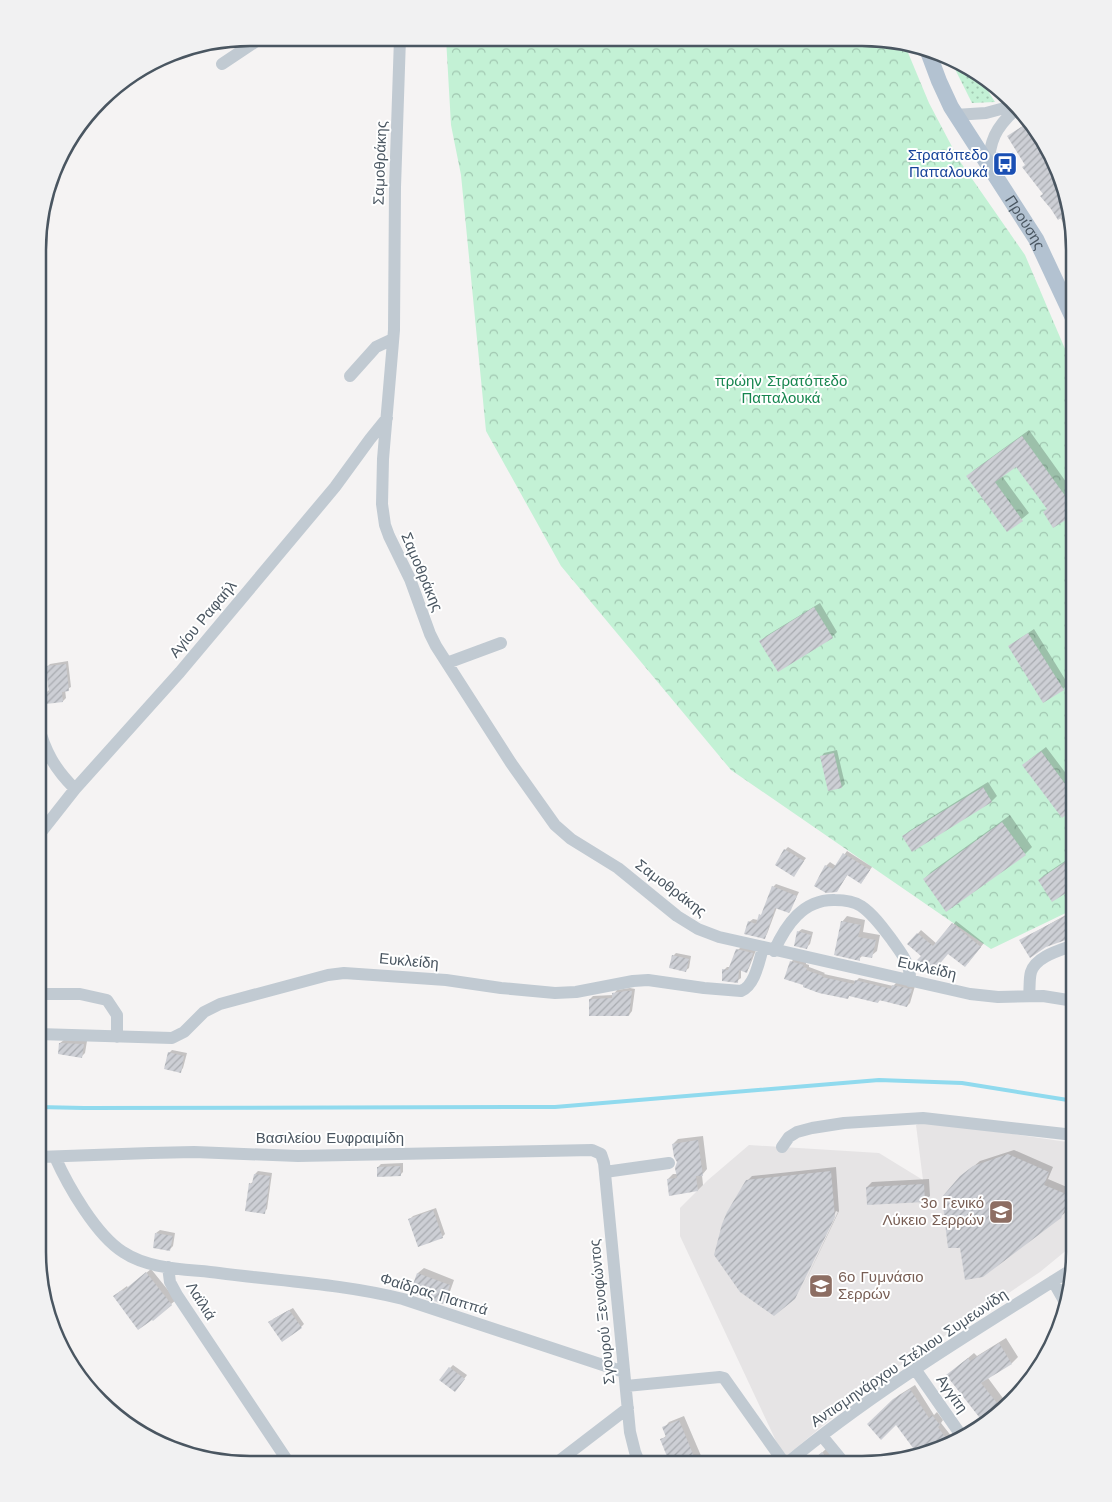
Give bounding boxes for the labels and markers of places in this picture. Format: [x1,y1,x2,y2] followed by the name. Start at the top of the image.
[908,146,988,181] place label: Στρατόπεδο Παπαλουκά
[992,151,1018,177] bus stop icon: Στρατόπεδο Παπαλουκά
[883,1194,984,1229] place label: 3ο Γενικό Λύκειο Σερρών
[988,1199,1014,1225] school or university icon: 3ο Γενικό Λύκειο Σερρών
[838,1268,923,1303] place label: 6ο Γυμνάσιο Σερρών
[808,1273,834,1299] school or university icon: 6ο Γυμνάσιο Σερρών

